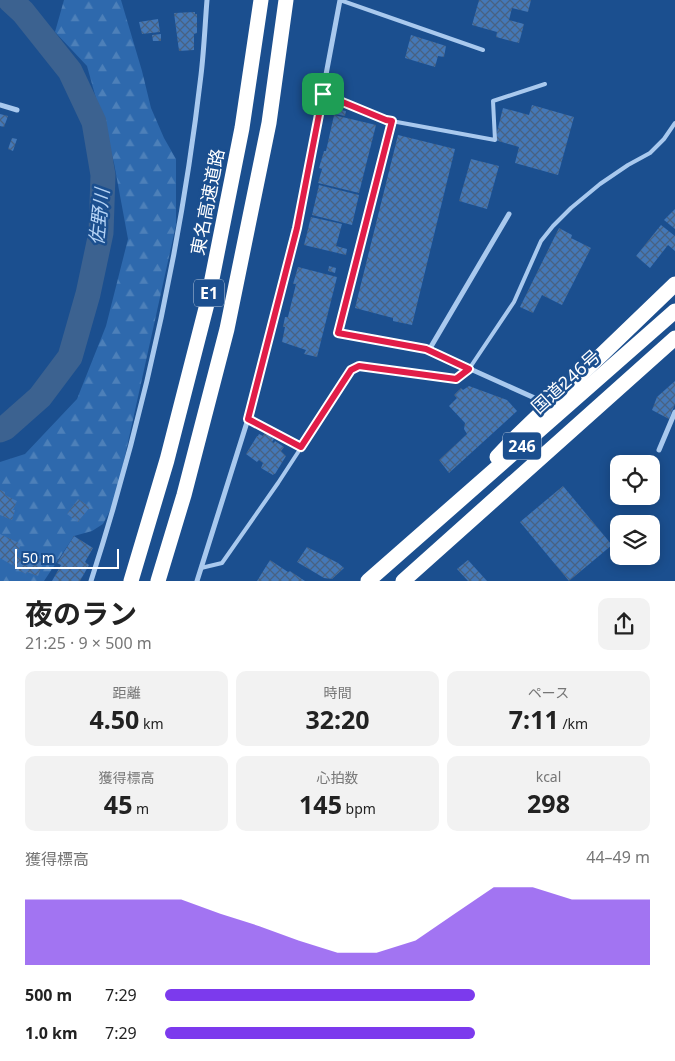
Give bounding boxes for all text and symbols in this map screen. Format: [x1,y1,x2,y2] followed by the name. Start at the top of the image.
[302,73,344,115] pin
[309,80,337,108] icon: arrive
[185,147,229,257] street label: 東名高速道路
[83,185,115,247] water label: 佐野川
[194,280,224,306] road number: E1
[526,344,605,419] street label: 国道246号
[503,432,541,460] road number: 246
[610,455,660,565] map controls
[610,455,660,505] button: locate
[610,515,660,565] button: layers
[15,546,119,569] scale bar
[22,548,55,567] text: 50 m
[25,594,137,632] text: 夜のラン
[598,598,650,650] button: share
[25,632,152,654] text: 21:25 · 9 × 500 m
[113,683,141,702] text: 距離
[324,683,352,702] text: 時間
[528,683,569,702] text: ペース
[89,702,139,736] text: 4.50
[305,702,370,736] text: 32:20
[509,702,559,736] text: 7:11
[139,714,164,733] text: km
[559,714,588,733] text: /km
[536,767,561,786] text: kcal
[99,768,155,787] text: 獲得標高
[317,768,359,787] text: 心拍数
[527,786,570,820] text: 298
[104,787,132,821] text: 45
[299,787,342,821] text: 145
[132,799,149,818] text: m
[342,799,376,818] text: bpm
[586,846,650,868] text: 44–49 m
[25,848,89,870] text: 獲得標高
[25,984,72,1006] text: 500 m
[105,984,137,1006] text: 7:29
[25,1022,77,1044] text: 1.0 km
[105,1022,137,1044] text: 7:29

